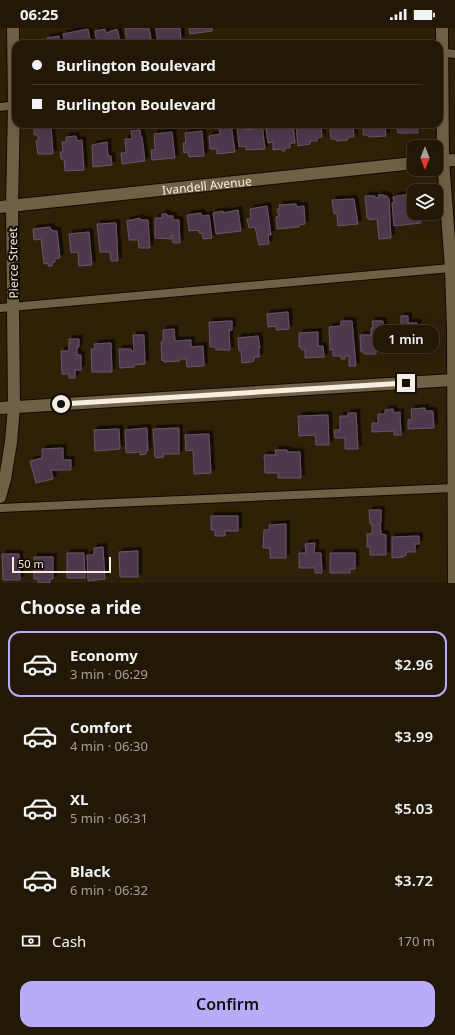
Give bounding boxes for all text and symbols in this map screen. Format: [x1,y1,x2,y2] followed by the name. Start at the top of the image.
[20,4,59,24] text: 06:25
[56,55,216,75] text: Burlington Boulevard
[56,94,216,114] text: Burlington Boulevard
[407,140,443,176] north arrow
[407,140,443,220] map controls
[161,172,253,198] street label: Ivandell Avenue
[407,184,443,220] button: layers
[4,227,22,299] street label: Pierce Street
[373,325,439,353] callout: 1 min
[388,330,424,348] text: 1 min
[397,374,415,392] route end
[52,395,70,413] route start
[12,555,111,574] scale bar
[18,556,44,571] text: 50 m
[20,595,141,619] text: Choose a ride
[70,645,138,665] text: Economy
[22,646,58,682] icon: car
[395,654,433,674] text: $2.96
[70,665,148,683] text: 3 min · 06:29
[70,717,132,737] text: Comfort
[22,718,58,754] icon: car
[395,726,433,746] text: $3.99
[70,737,148,755] text: 4 min · 06:30
[70,789,88,809] text: XL
[22,790,58,826] icon: car
[395,798,433,818] text: $5.03
[70,809,148,827] text: 5 min · 06:31
[70,861,110,881] text: Black
[22,862,58,898] icon: car
[395,870,433,890] text: $3.72
[70,881,148,899] text: 6 min · 06:32
[20,930,42,952] icon: cash
[52,931,86,951] text: Cash
[397,932,435,950] text: 170 m
[20,981,435,1027] button: Confirm

